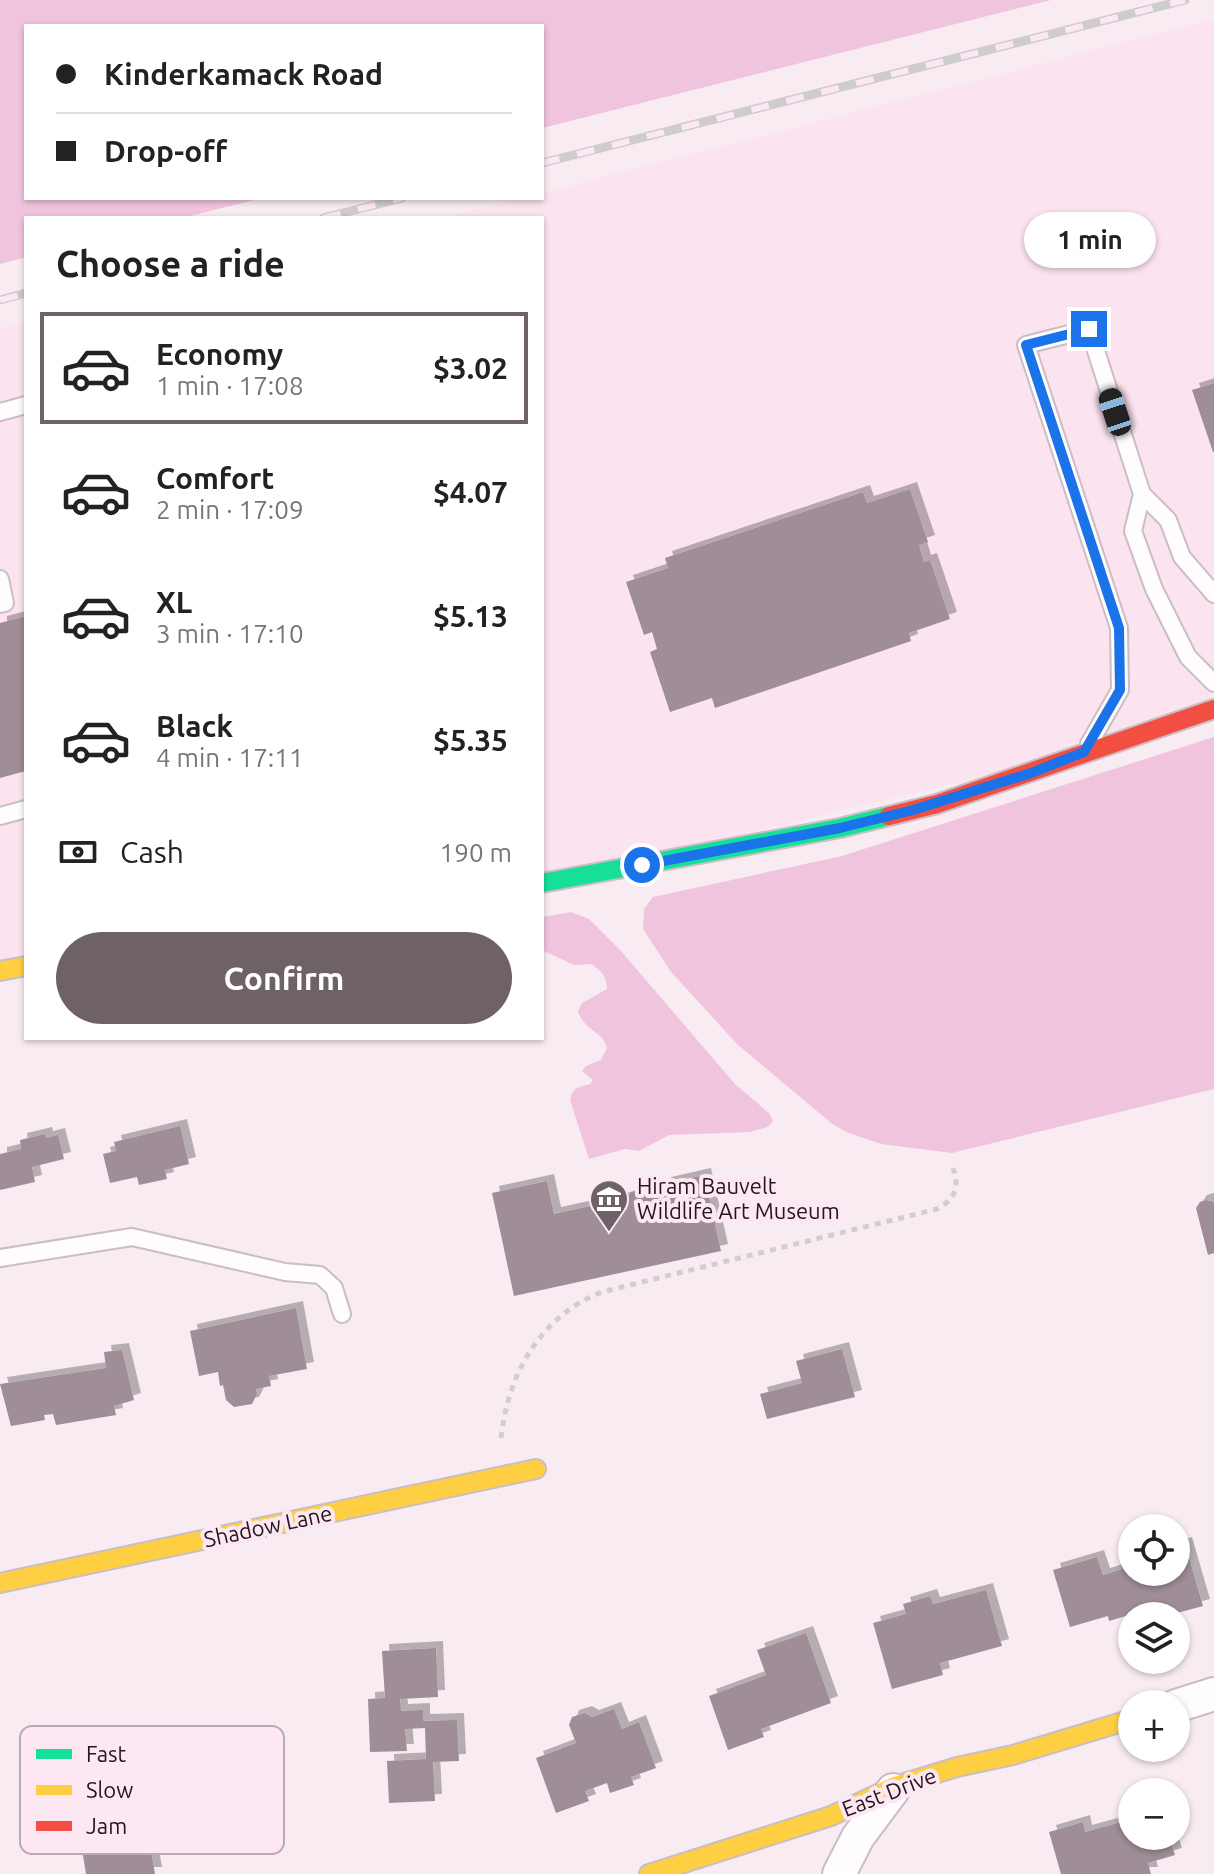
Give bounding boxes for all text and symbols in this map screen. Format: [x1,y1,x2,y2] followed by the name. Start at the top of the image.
[104,57,383,91] text: Kinderkamack Road
[104,134,227,168] text: Drop-off
[1023,213,1155,269] callout: 1 min
[1057,225,1123,254] text: 1 min
[56,243,285,284] text: Choose a ride
[1071,311,1107,347] route end
[60,332,132,404] icon: car
[156,337,283,371] text: Economy
[433,351,508,385] text: $3.02
[156,371,304,400] text: 1 min · 17:08
[1096,385,1134,439] car
[60,456,132,528] icon: car
[156,461,274,495] text: Comfort
[433,475,508,509] text: $4.07
[156,495,304,524] text: 2 min · 17:09
[60,580,132,652] icon: car
[156,585,192,619] text: XL
[433,599,508,633] text: $5.13
[156,619,304,648] text: 3 min · 17:10
[60,704,132,776] icon: car
[156,709,233,743] text: Black
[433,723,508,757] text: $5.35
[156,743,304,772] text: 4 min · 17:11
[56,830,100,874] icon: cash
[120,835,184,869] text: Cash
[440,838,512,867] text: 190 m
[624,847,660,883] route start
[56,932,512,1024] button: Confirm
[637,1173,840,1223] place label: Hiram Bauvelt Wildlife Art Museum
[588,1178,630,1233] museum icon: Hiram Bauvelt Wildlife Art Museum
[201,1500,334,1551] street label: Shadow Lane
[1118,1514,1190,1850] map controls
[1118,1514,1190,1586] button: locate
[1118,1602,1190,1674] button: layers
[1118,1690,1190,1762] button: +
[20,1726,284,1854] legend
[86,1741,127,1766] text: Fast
[838,1762,939,1821] street label: East Drive
[86,1777,133,1802] text: Slow
[1118,1778,1190,1850] button: −
[86,1813,127,1838] text: Jam

